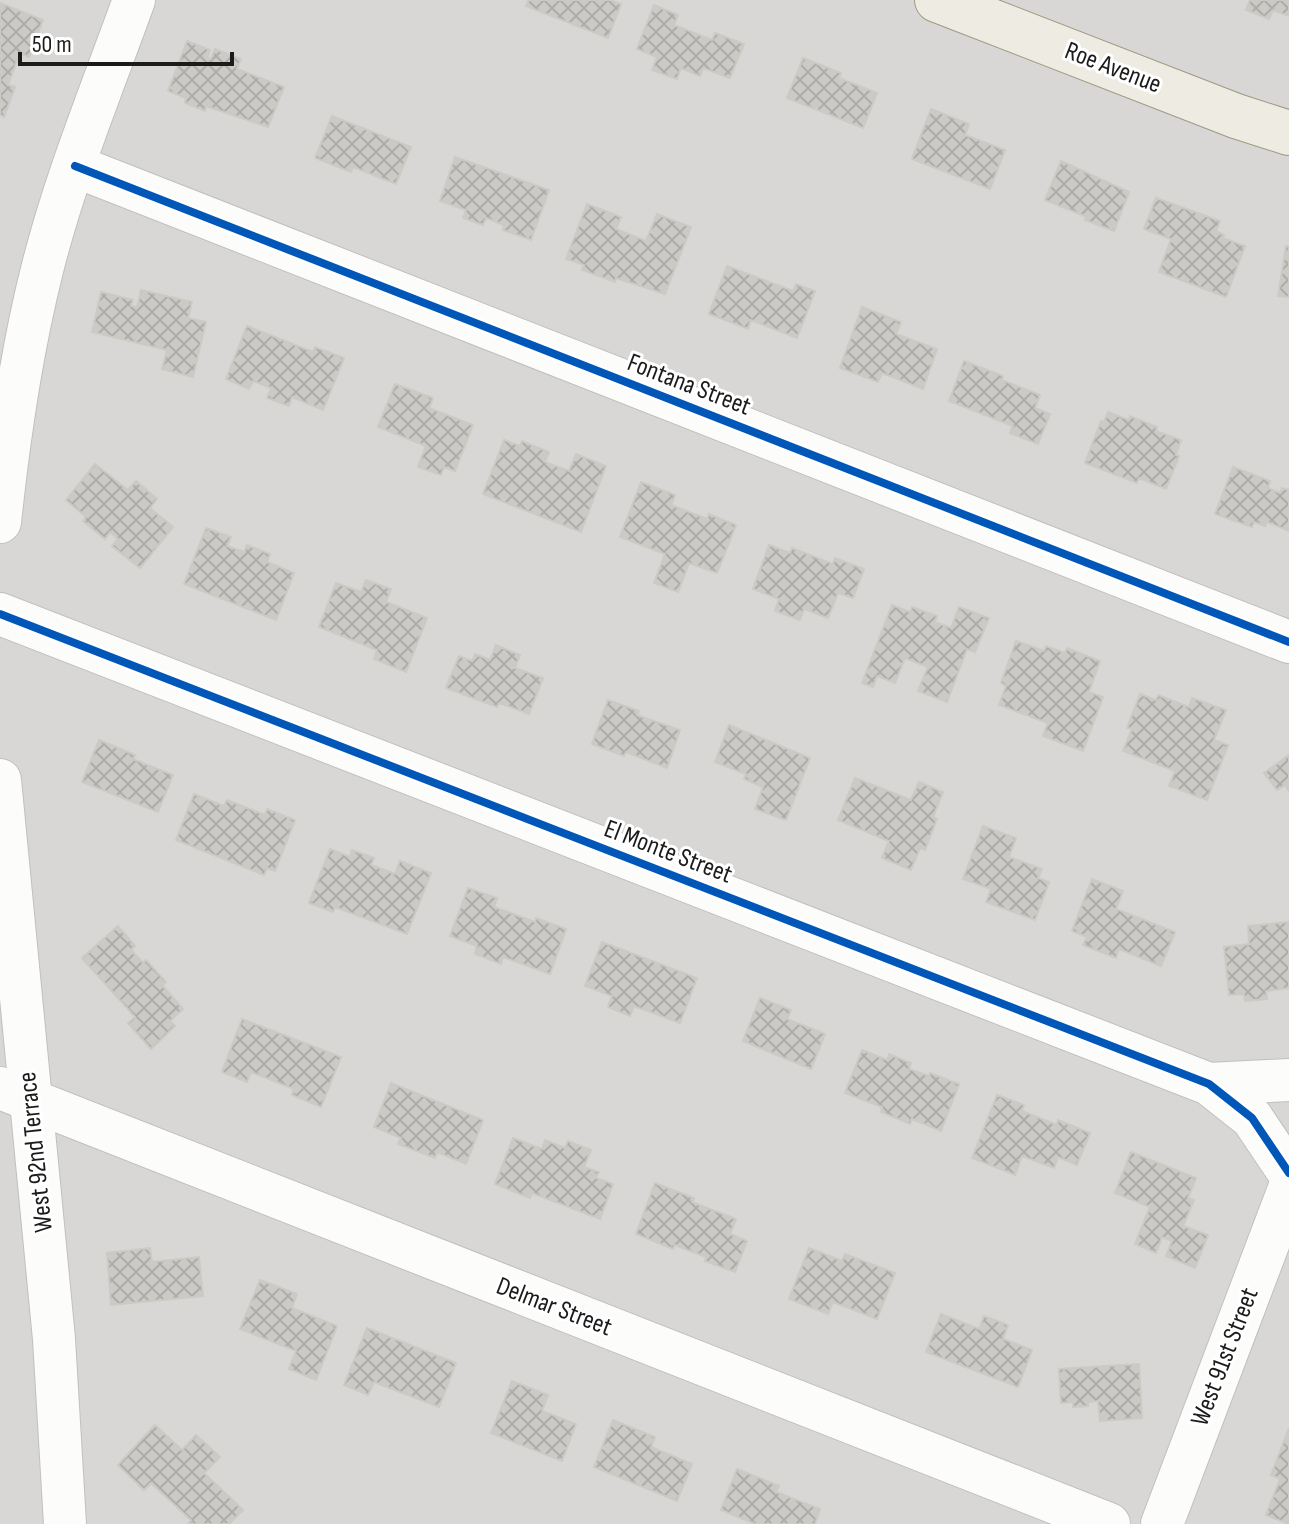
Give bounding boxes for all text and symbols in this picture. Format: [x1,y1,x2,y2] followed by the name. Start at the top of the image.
[20,16,232,66] scale bar
[32,30,72,59] text: 50 m
[1060,35,1166,101] street label: Roe Avenue
[623,347,755,423] street label: Fontana Street
[600,813,736,891] street label: El Monte Street
[12,1070,60,1234] street label: West 92nd Terrace
[492,1271,616,1343] street label: Delmar Street
[1185,1284,1266,1430] street label: West 91st Street

